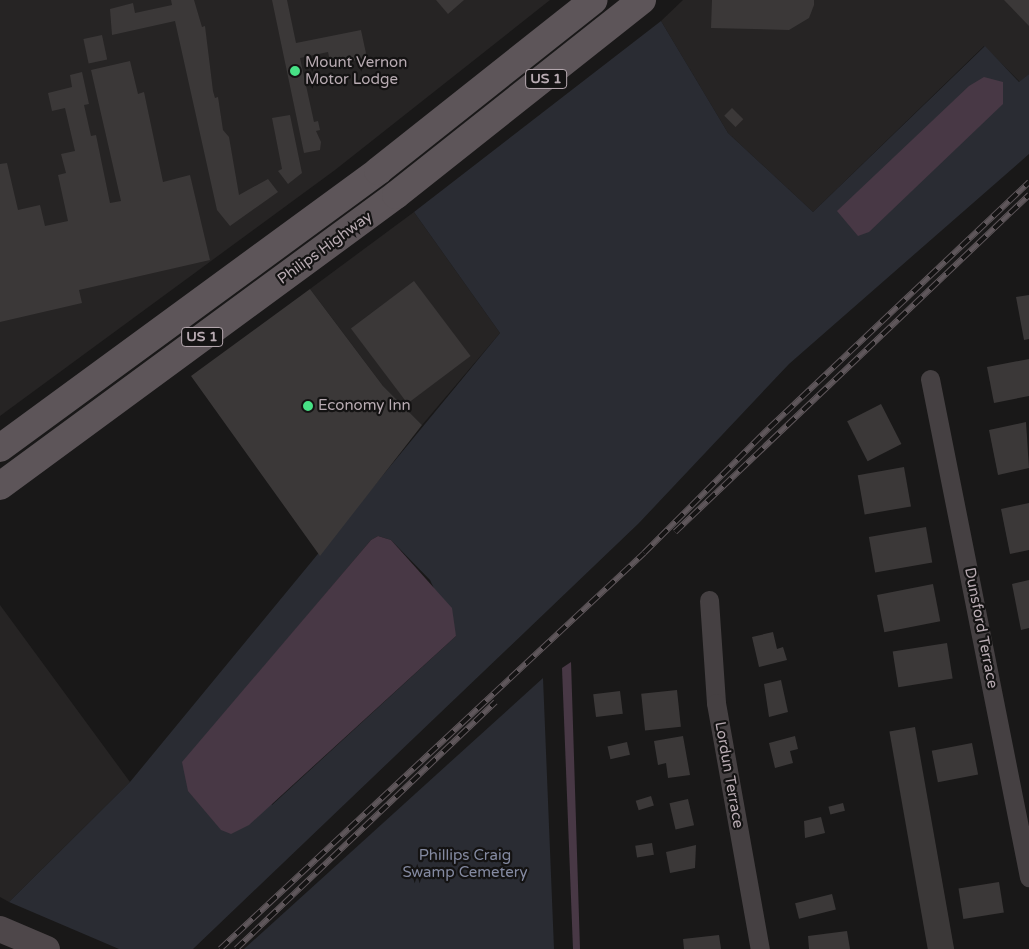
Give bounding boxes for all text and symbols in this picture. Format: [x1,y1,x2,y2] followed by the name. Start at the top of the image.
[305,53,407,88] place label: Mount Vernon Motor Lodge
[289,65,301,77] marker: Mount Vernon Motor Lodge
[525,68,567,90] road number: US 1
[274,208,376,288] street label: Philips Highway
[181,326,223,348] road number: US 1
[318,397,411,415] place label: Economy Inn
[302,400,314,412] marker: Economy Inn
[960,566,1002,690] street label: Dunsford Terrace
[711,720,747,830] street label: Lordun Terrace
[403,846,527,881] park label: Phillips Craig Swamp Cemetery

